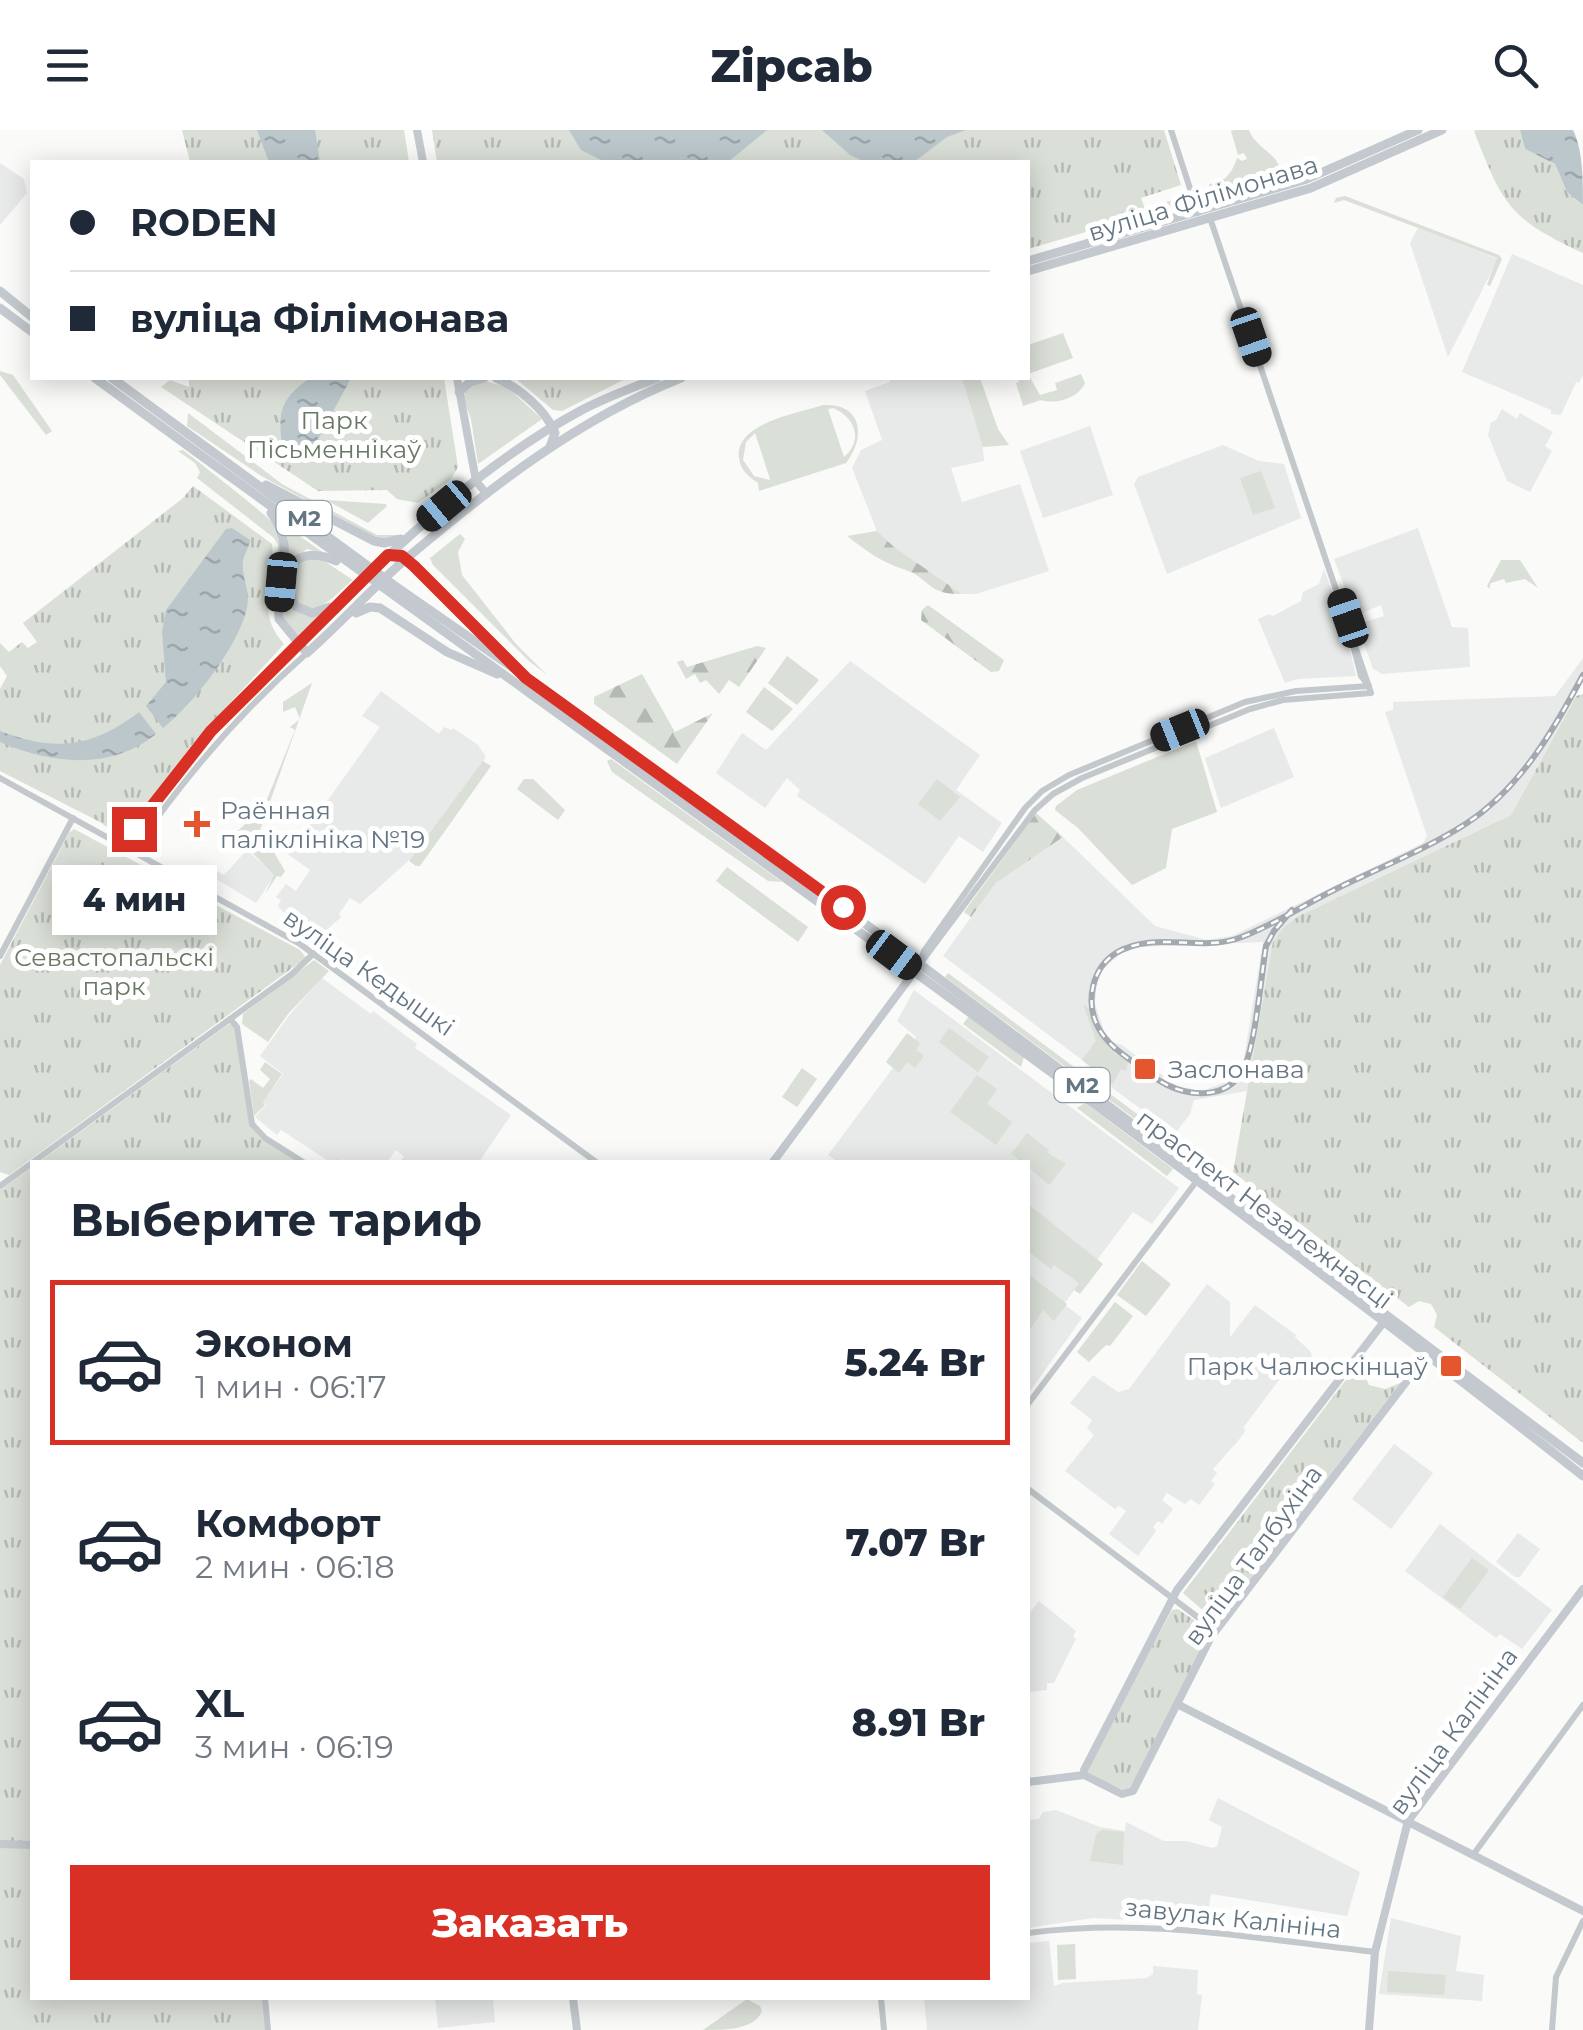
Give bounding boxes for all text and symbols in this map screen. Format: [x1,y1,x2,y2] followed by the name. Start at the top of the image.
[40,38,95,93] icon: menu
[710,38,873,93] text: Zipcab
[1488,38,1543,93] icon: search
[1084,149,1322,247] street label: вуліца Філімонава
[130,199,278,246] text: RODEN
[130,295,509,342] text: вуліца Філімонава
[1227,304,1275,370] car
[247,405,421,464] park label: Парк Пісьменнікаў
[411,475,477,537] car
[276,501,332,535] road number: М2
[263,551,299,613] car
[1324,585,1372,651] car
[1147,705,1213,755] car
[220,795,425,854] place label: Раённая паліклініка №19
[112,807,157,852] route end
[184,811,210,837] marker: Раённая паліклініка №19
[52,864,216,934] callout: 4 мин
[83,880,186,919] text: 4 мин
[821,885,866,930] route start
[278,902,460,1042] street label: вуліца Кедышкі
[861,925,927,985] car
[14,942,214,1001] park label: Севастопальскі парк
[1168,1054,1305,1084] place label: Заслонава
[1132,1056,1158,1082] marker: Заслонава
[1054,1068,1110,1102] road number: М2
[1131,1103,1399,1315] street label: праспект Незалежнасці
[70,1192,482,1247] text: Выберите тариф
[75,1318,165,1408] icon: car
[195,1320,353,1367] text: Эконом
[845,1339,985,1386] text: 5.24 Br
[1187,1351,1428,1381] place label: Парк Чалюскінцаў
[1438,1353,1464,1379] marker: Парк Чалюскінцаў
[195,1367,387,1406] text: 1 мин · 06:17
[1178,1459,1328,1651] street label: вуліца Талбухіна
[75,1498,165,1588] icon: car
[195,1500,381,1547] text: Комфорт
[845,1519,985,1566] text: 7.07 Br
[195,1547,395,1586] text: 2 мин · 06:18
[1382,1642,1524,1820] street label: вуліца Калініна
[75,1678,165,1768] icon: car
[195,1680,244,1727] text: XL
[852,1699,985,1746] text: 8.91 Br
[195,1727,394,1766] text: 3 мин · 06:19
[70,1865,990,1980] button: Заказать
[1123,1892,1343,1944] street label: завулак Калініна

